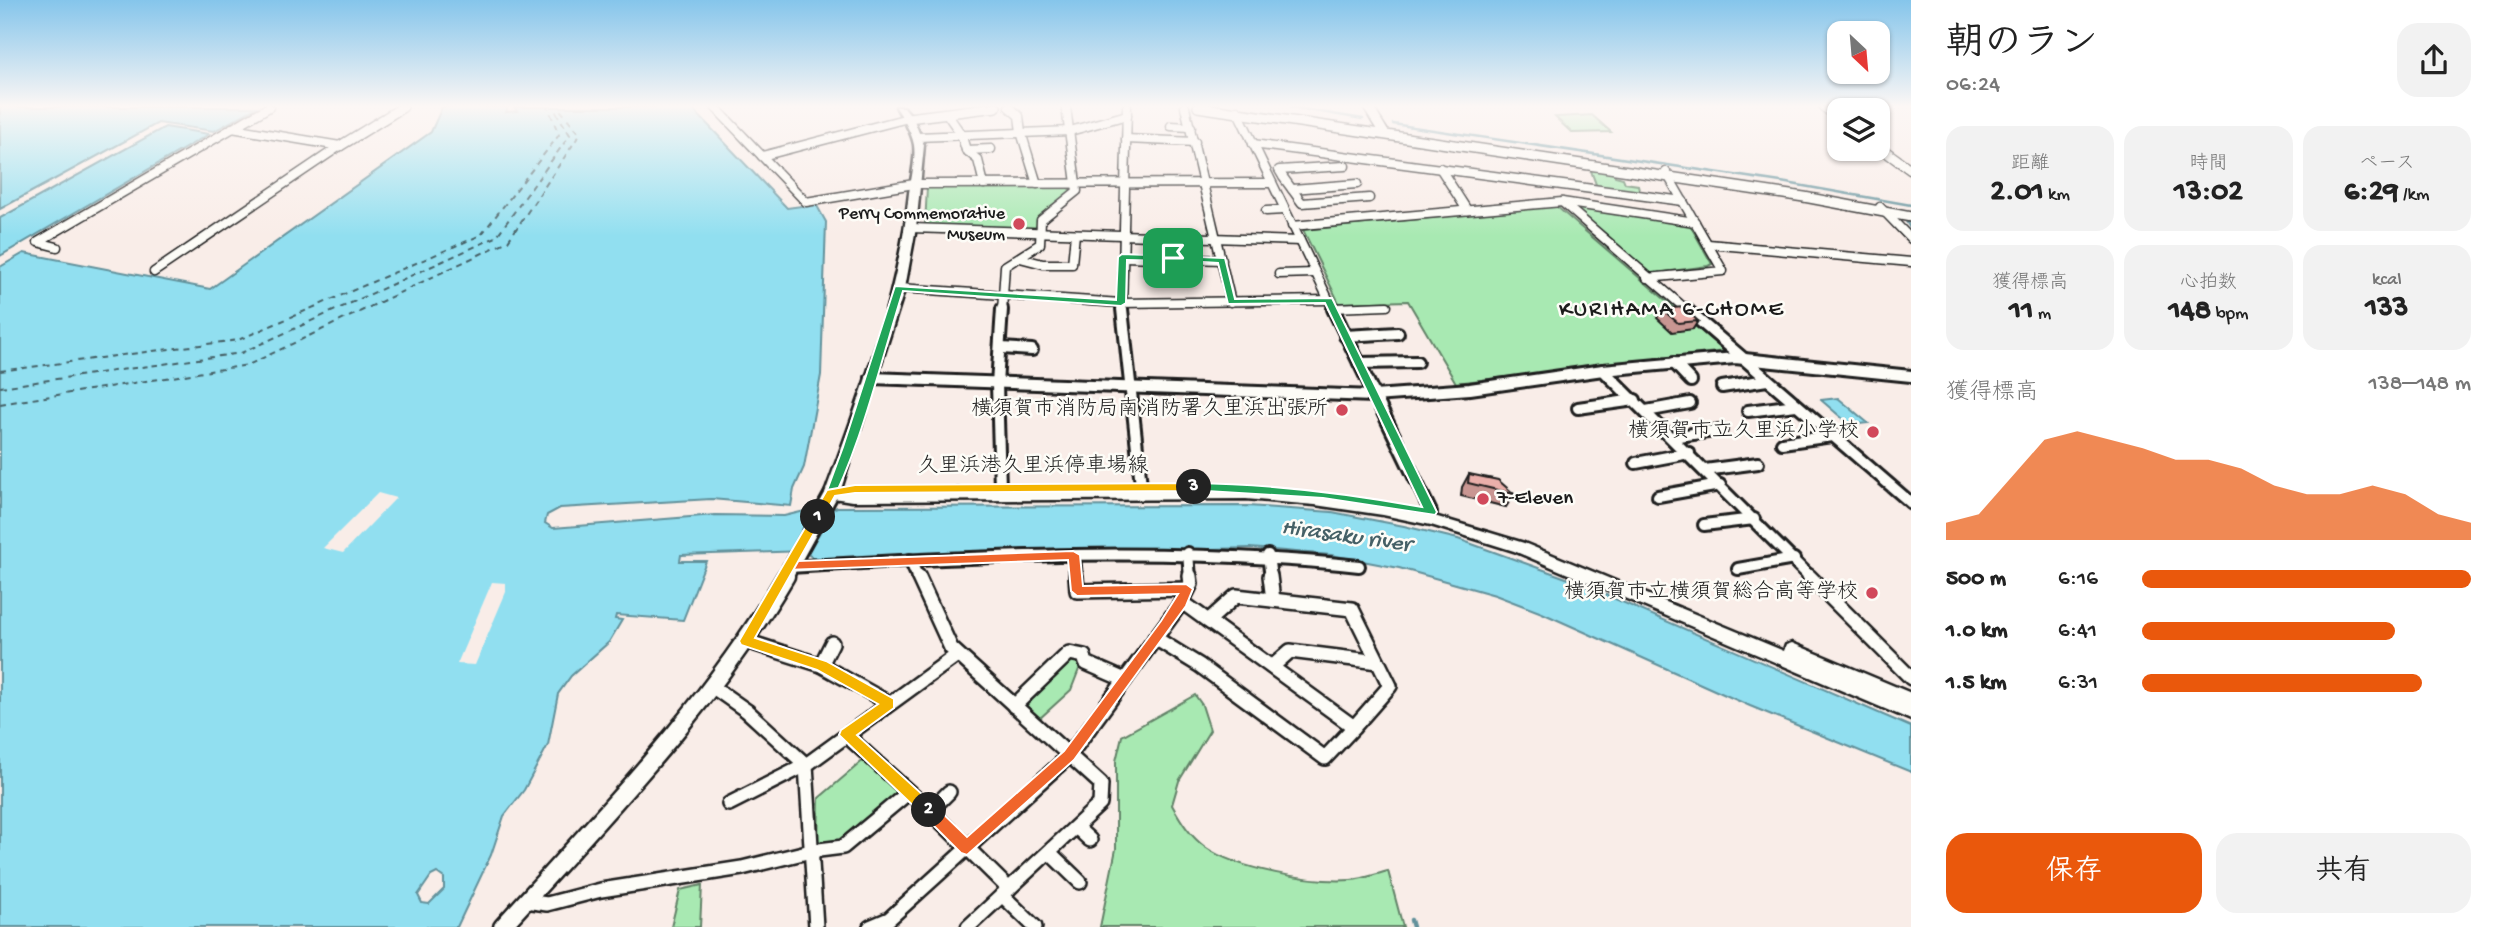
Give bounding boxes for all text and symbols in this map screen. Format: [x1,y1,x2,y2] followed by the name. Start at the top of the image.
[1827,21,1890,84] north arrow
[1827,21,1890,161] map controls
[2397,23,2471,97] button: share
[1946,24,2098,68] text: 朝のラン
[1946,72,2000,99] text: 06:24
[1827,98,1890,161] button: layers
[2011,153,2049,176] text: 距離
[2189,153,2228,176] text: 時間
[2359,153,2415,176] text: ペース
[1990,176,2044,211] text: 2.01
[2174,176,2243,211] text: 13:02
[2344,176,2398,211] text: 6:29
[2044,184,2070,207] text: km
[2398,184,2430,207] text: /km
[838,204,1006,246] place label: Perry Commemorative Museum
[1011,216,1027,232] marker: Perry Commemorative Museum
[1143,228,1203,288] pin
[1154,239,1192,277] icon: arrive
[2372,269,2402,292] text: kcal
[1992,272,2068,295] text: 獲得標高
[2180,272,2237,295] text: 心拍数
[2365,292,2408,327] text: 133
[2009,295,2033,330] text: 11
[2168,295,2211,330] text: 148
[1559,297,1785,324] district label: KURIHAMA 6-CHOME
[2033,303,2051,326] text: m
[2211,303,2249,326] text: bpm
[2369,371,2471,398] text: 138–148 m
[1946,380,2038,407] text: 獲得標高
[971,396,1328,423] place label: 横須賀市消防局南消防署久里浜出張所
[1334,402,1350,418] marker: 横須賀市消防局南消防署久里浜出張所
[1628,419,1859,445] place label: 横須賀市立久里浜小学校
[1865,424,1881,440] marker: 横須賀市立久里浜小学校
[918,453,1149,480] street label: 久里浜港久里浜停車場線
[1176,470,1212,504] pin: 3
[1189,475,1198,498] text: 3
[1496,487,1573,512] place label: 7-Eleven
[1475,491,1491,507] marker: 7-Eleven
[800,500,836,534] pin: 1
[814,505,821,528] text: 1
[1280,515,1417,560] water label: Hirasaku river
[1946,566,2006,593] text: 500 m
[2058,566,2098,593] text: 6:16
[1564,579,1858,606] place label: 横須賀市立横須賀総合高等学校
[1864,585,1880,601] marker: 横須賀市立横須賀総合高等学校
[1946,618,2008,645] text: 1.0 km
[2058,618,2097,645] text: 6:41
[1946,670,2007,697] text: 1.5 km
[2058,670,2098,697] text: 6:31
[912,792,946,828] pin: 2
[924,798,933,821] text: 2
[1946,833,2202,913] button: 保存
[2216,833,2471,913] button: 共有

